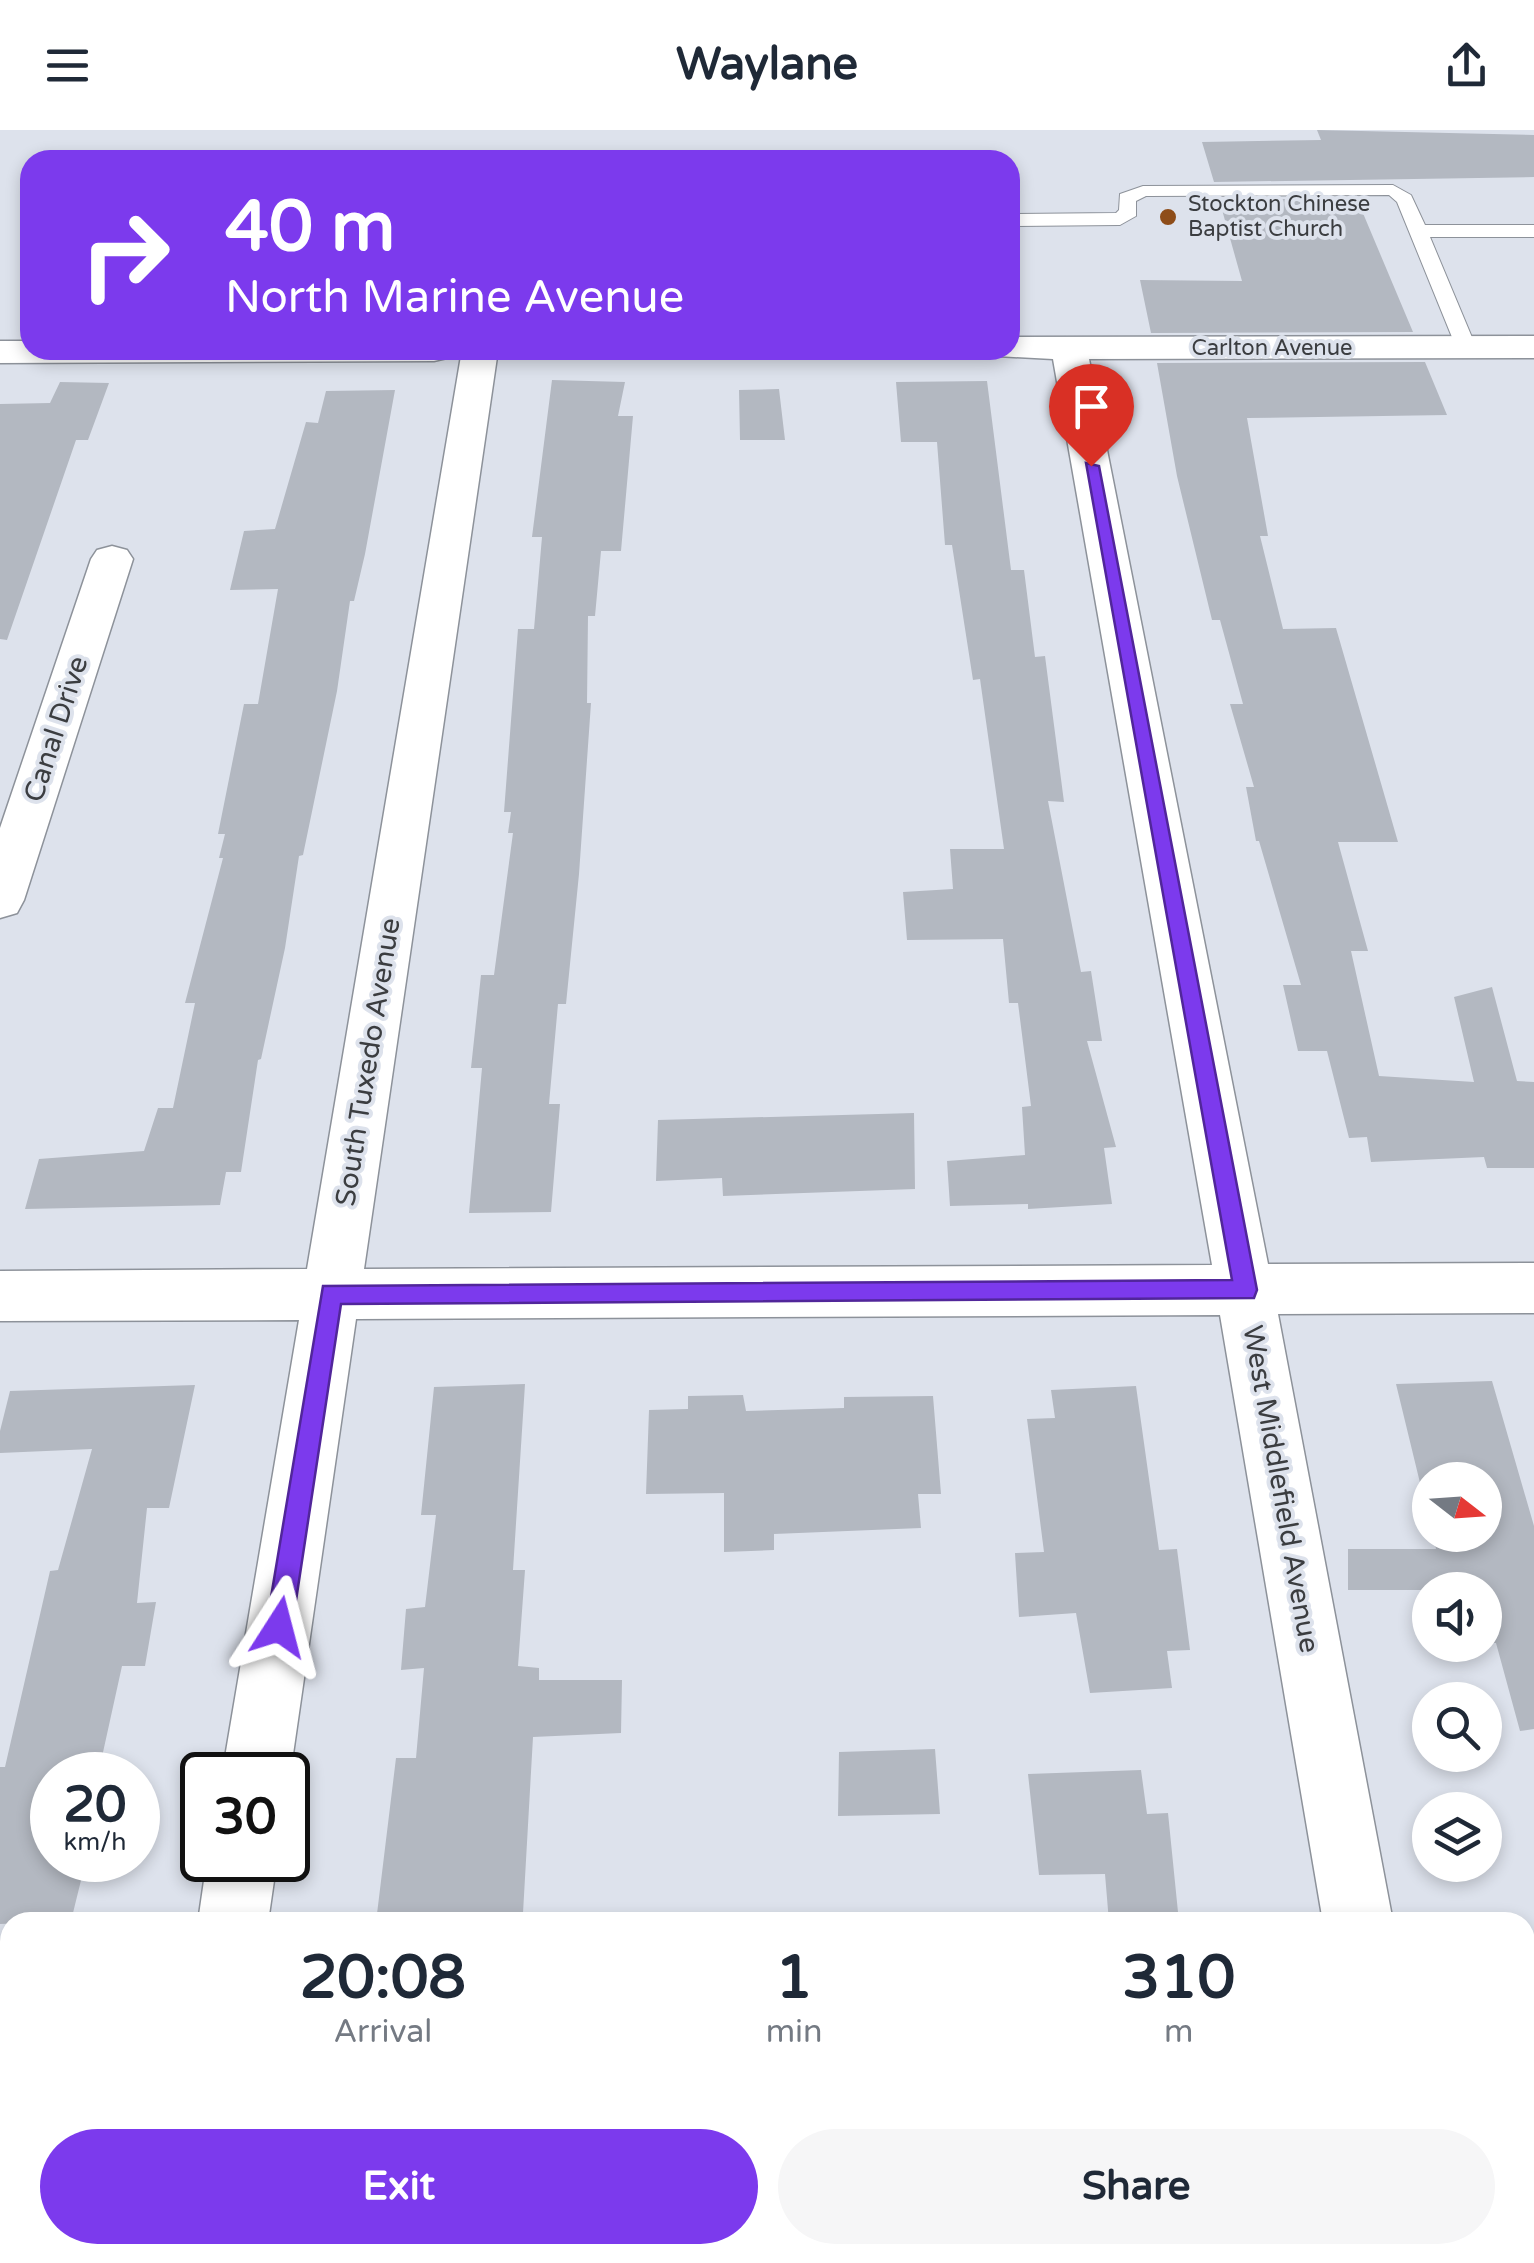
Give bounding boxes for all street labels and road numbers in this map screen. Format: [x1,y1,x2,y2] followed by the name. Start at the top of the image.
[1191,335,1353,361] street label: Carlton Avenue
[16,652,96,806] street label: Canal Drive
[328,916,408,1208] street label: South Tuxedo Avenue
[1235,1323,1327,1655] street label: West Middlefield Avenue

